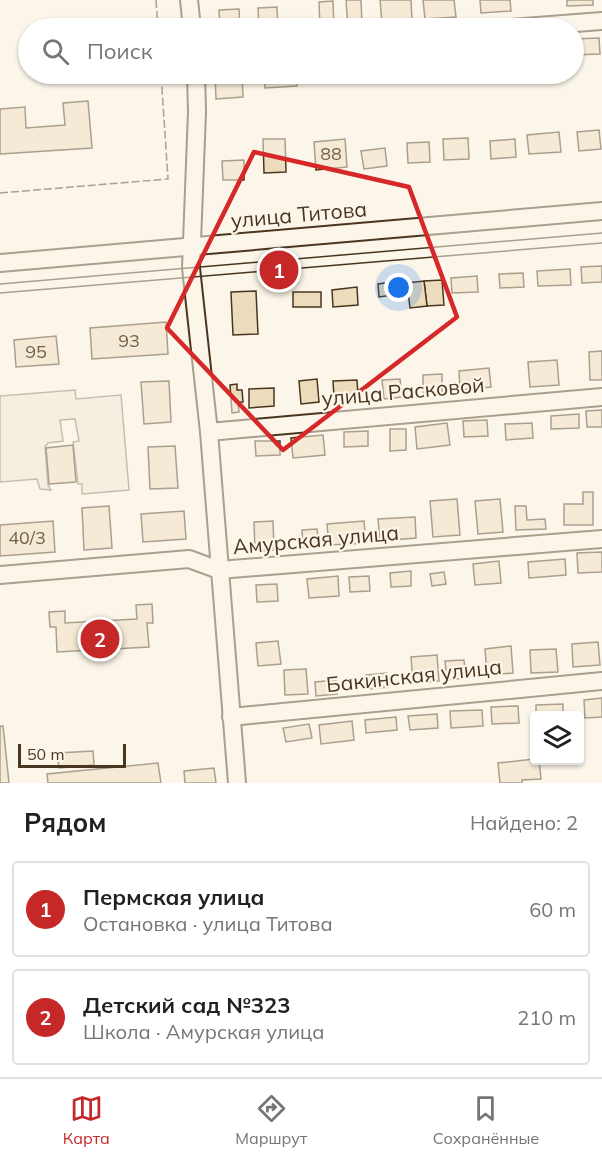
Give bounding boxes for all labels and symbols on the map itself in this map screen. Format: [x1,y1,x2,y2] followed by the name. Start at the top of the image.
[320,142,342,165] house number: 88
[230,195,368,233] street label: улица Титова
[260,248,298,292] pin: 1
[384,273,413,302] your location
[118,329,140,352] house number: 93
[25,340,47,363] house number: 95
[320,371,485,411] street label: улица Расковой
[232,519,400,559] street label: Амурская улица
[8,526,46,549] house number: 40/3
[80,616,120,662] pin: 2
[325,653,503,697] street label: Бакинская улица
[18,741,126,768] scale bar

